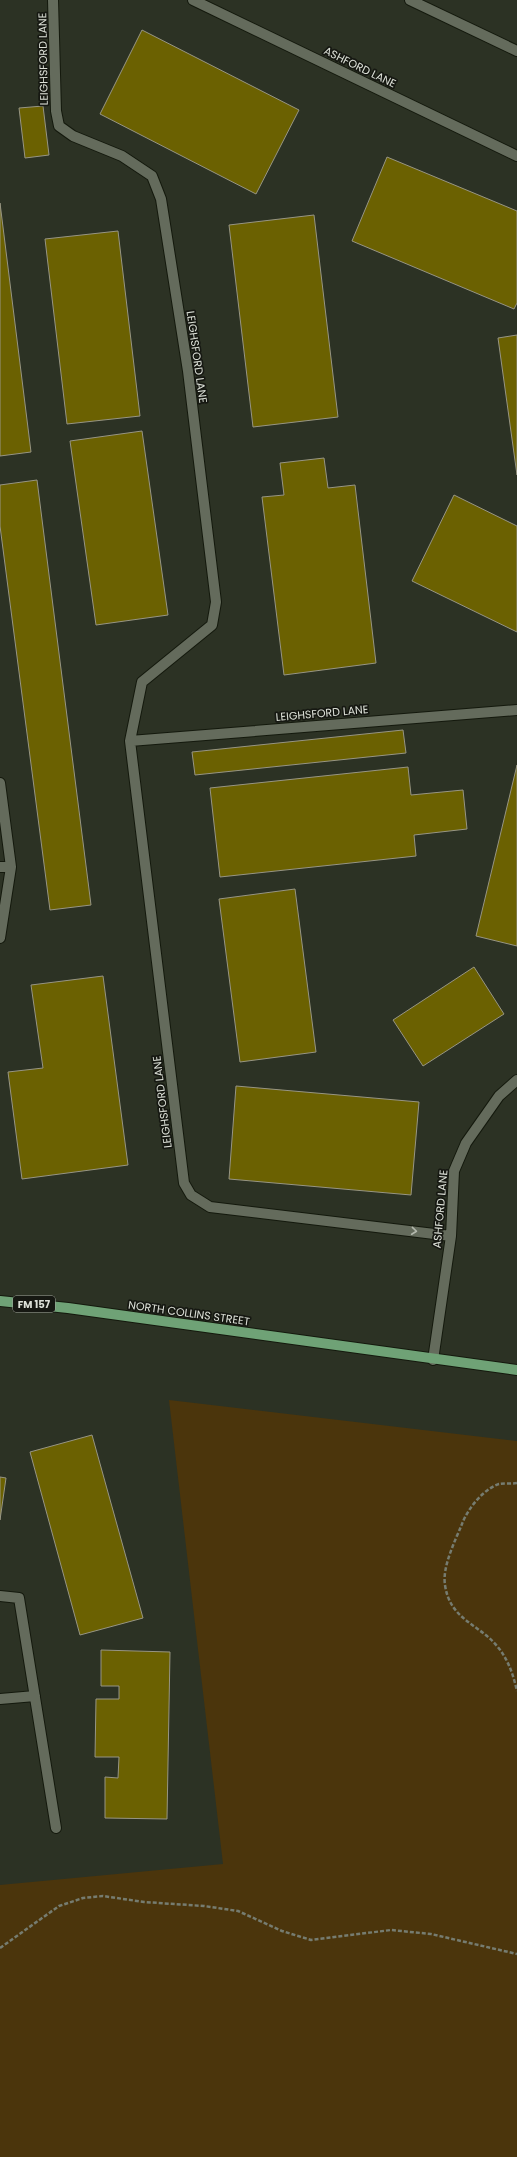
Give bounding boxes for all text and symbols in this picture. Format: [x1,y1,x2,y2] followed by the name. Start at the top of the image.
[34,12,52,106] street label: LEIGHSFORD LANE
[321,43,399,91] street label: ASHFORD LANE
[183,310,211,404] street label: LEIGHSFORD LANE
[275,701,369,725] street label: LEIGHSFORD LANE
[148,1055,176,1149] street label: LEIGHSFORD LANE
[429,1169,451,1249] street label: ASHFORD LANE
[411,1227,417,1236] one-way arrow
[13,1296,55,1312] road number: FM 157
[127,1297,251,1329] street label: NORTH COLLINS STREET

